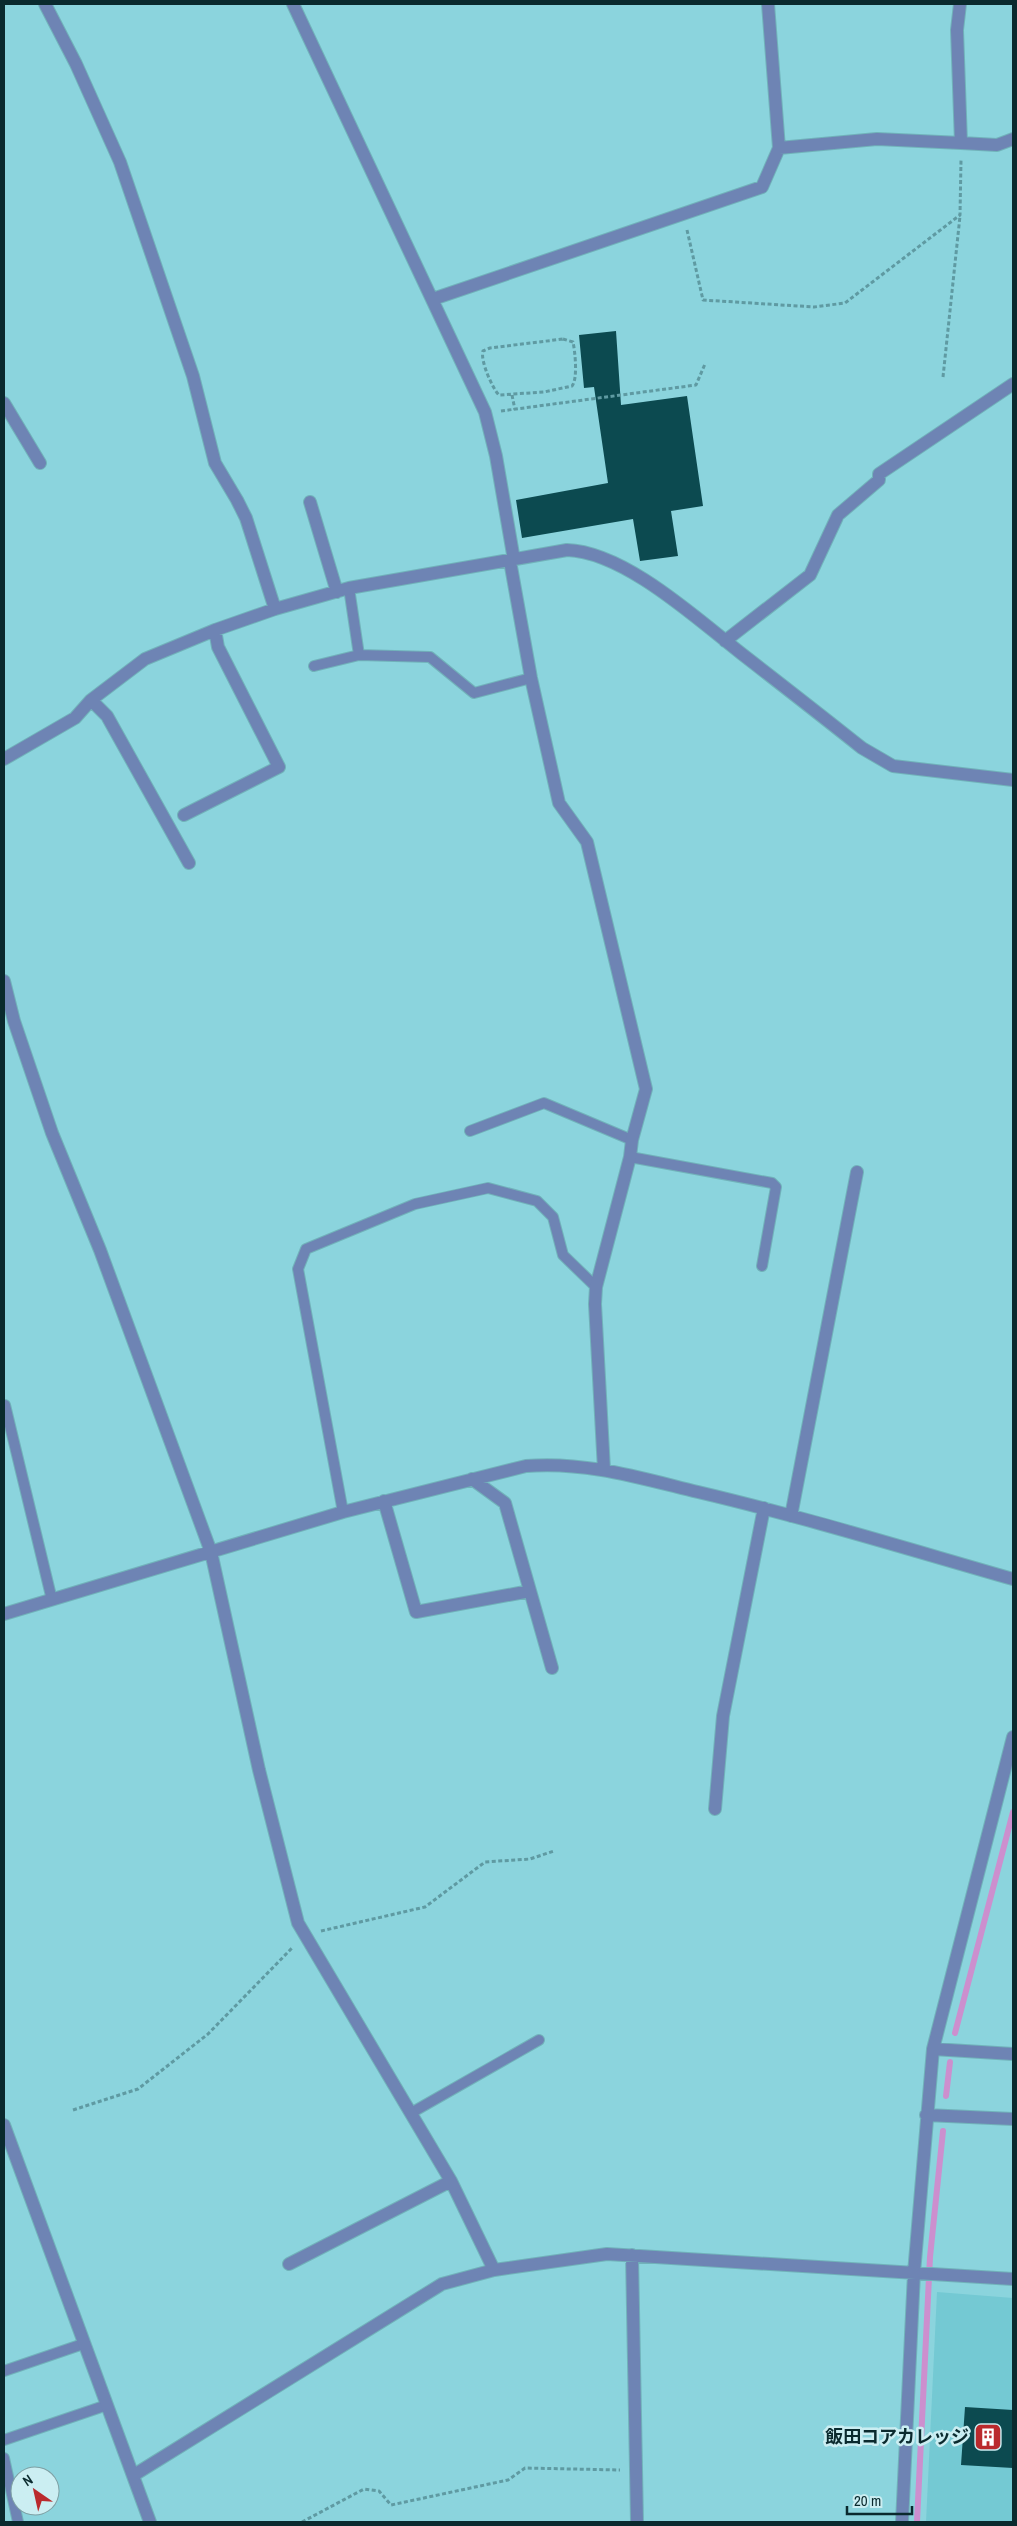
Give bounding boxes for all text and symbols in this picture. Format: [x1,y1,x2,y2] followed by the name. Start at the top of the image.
[973,2422,1003,2452] building icon: 飯田コアカレッジ
[825,2424,969,2449] place label: 飯田コアカレッジ
[10,2466,60,2516] north arrow
[19,2470,36,2490] text: N
[847,2484,912,2516] scale bar
[854,2490,881,2511] text: 20 m

